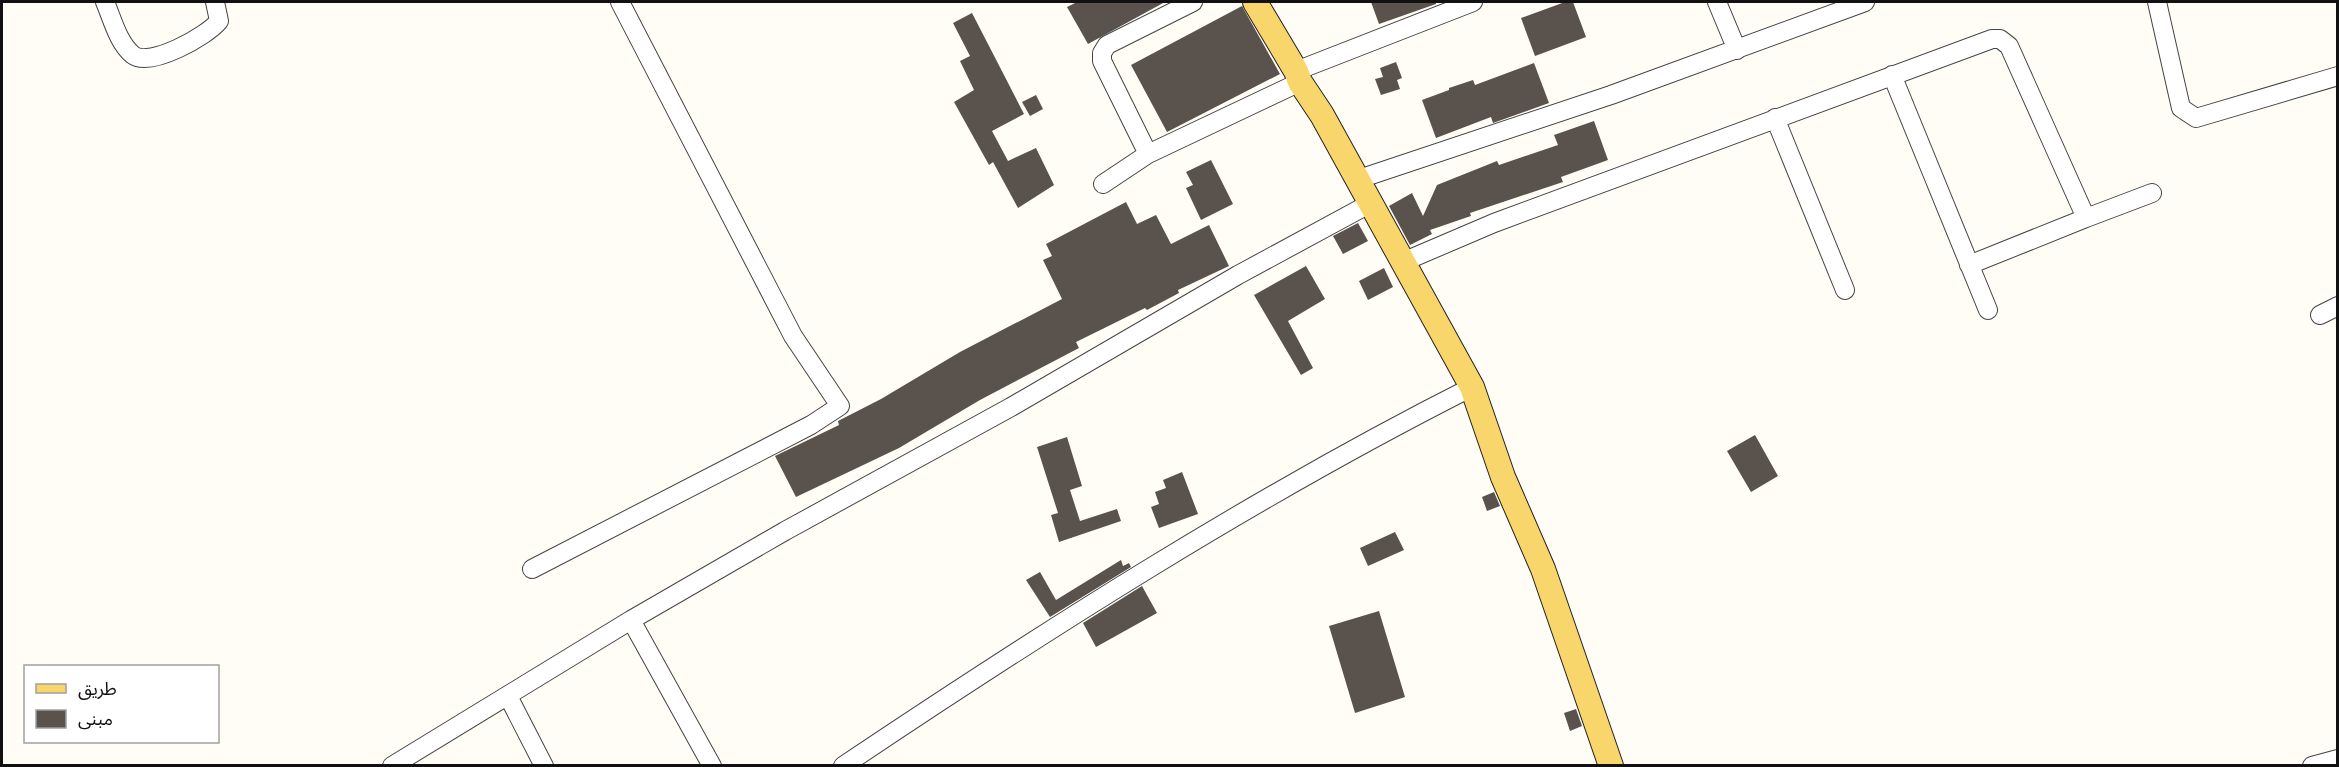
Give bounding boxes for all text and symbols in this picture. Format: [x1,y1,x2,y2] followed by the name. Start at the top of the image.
[24,665,219,743] legend
[78,676,117,703] text: طريق
[78,706,113,733] text: مبنى

